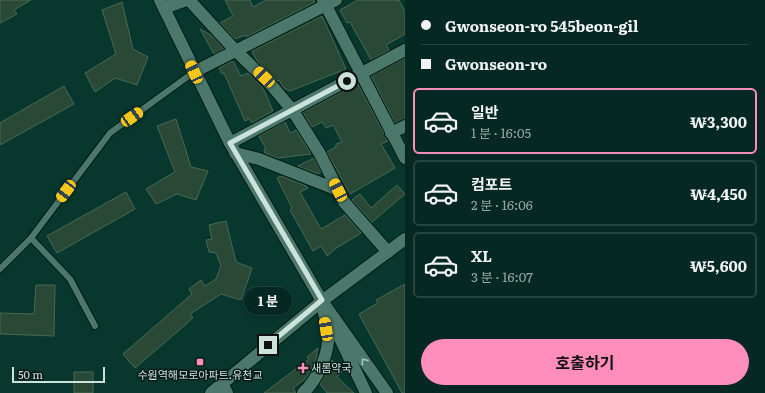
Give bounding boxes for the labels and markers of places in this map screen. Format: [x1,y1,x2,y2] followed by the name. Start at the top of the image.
[195,357,205,367] marker: 수원역해모로아파트.유천교
[311,359,351,375] place label: 새롬약국
[298,363,308,373] marker: 새롬약국
[137,366,263,382] place label: 수원역해모로아파트.유천교

